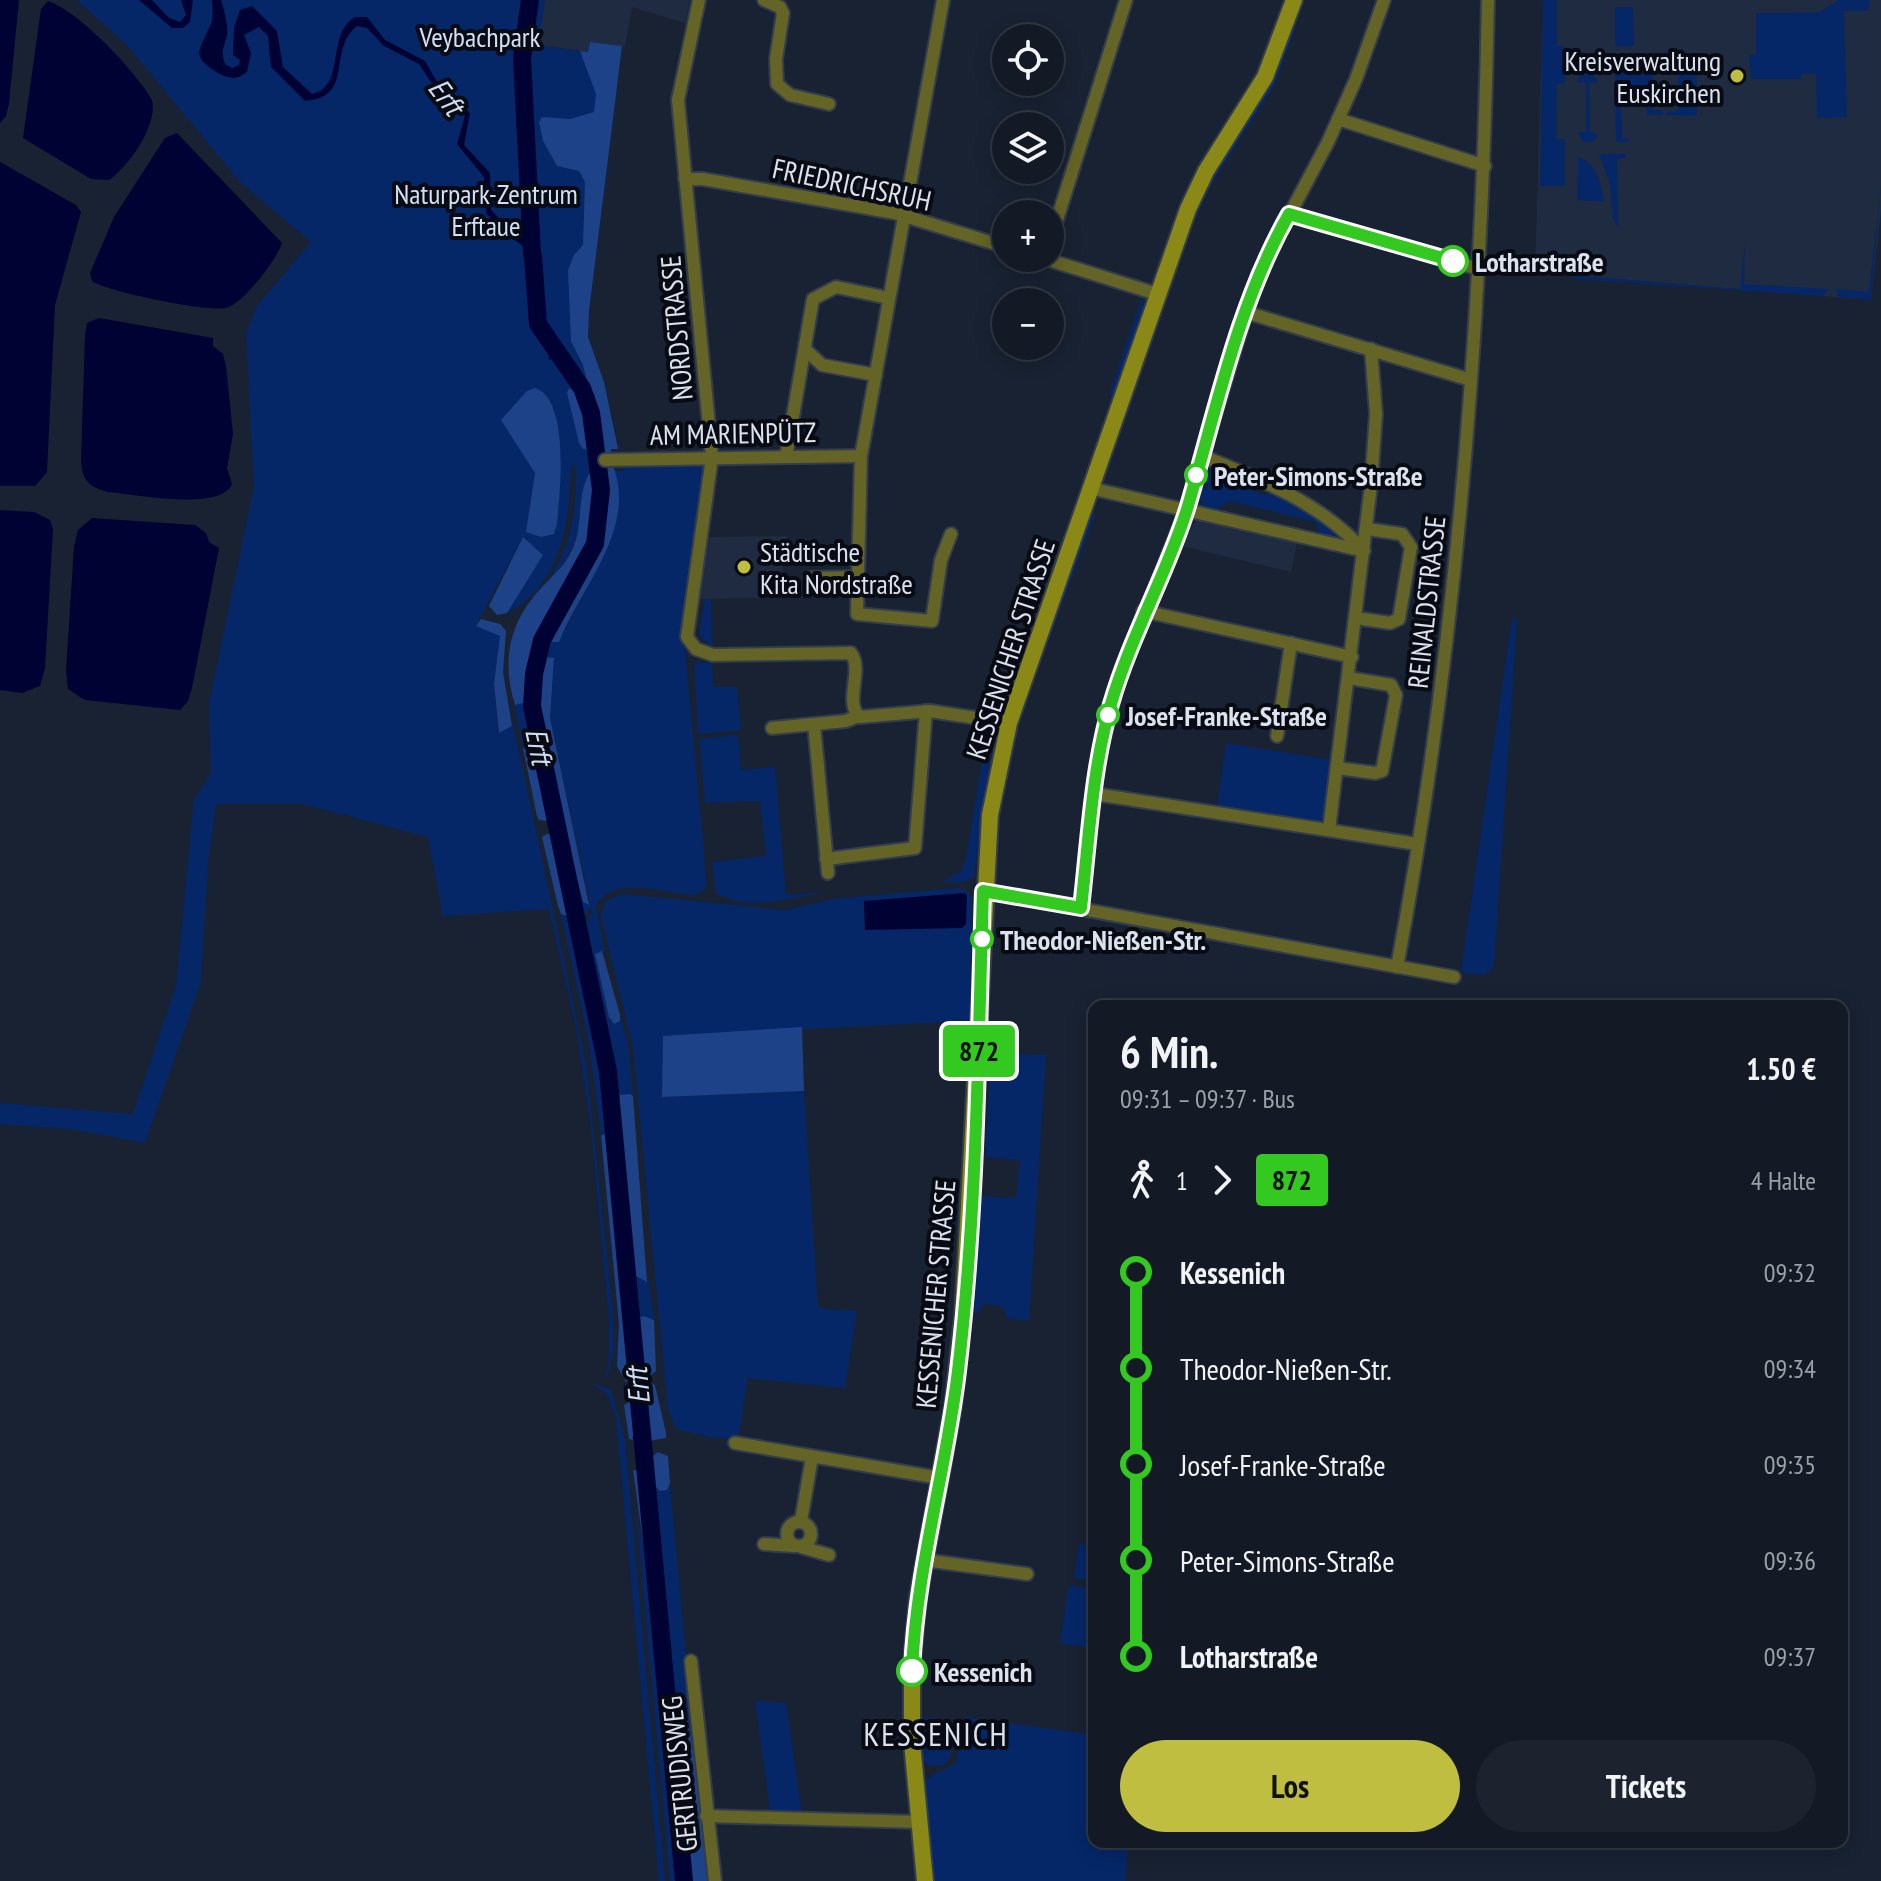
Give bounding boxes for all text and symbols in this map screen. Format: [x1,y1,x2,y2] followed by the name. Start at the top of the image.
[419,18,541,55] park label: Veybachpark
[992,24,1064,360] map controls
[992,24,1064,96] button: locate
[1564,42,1721,111] place label: Kreisverwaltung Euskirchen
[1728,67,1746,85] marker: Kreisverwaltung Euskirchen
[420,70,476,125] water label: Erft
[992,112,1064,184] button: layers
[769,149,935,219] street label: FRIEDRICHSRUH
[394,175,578,244] park label: Naturpark-Zentrum Erftaue
[992,200,1064,272] button: +
[1475,243,1604,280] place label: Lotharstraße
[1438,246,1468,276] marker: Lotharstraße
[651,254,701,402] street label: NORDSTRASSE
[992,288,1064,360] button: −
[650,413,816,453] street label: AM MARIENPÜTZ
[1214,457,1423,494] place label: Peter-Simons-Straße
[1185,464,1207,486] marker: Peter-Simons-Straße
[1399,514,1453,690] street label: REINALDSTRASSE
[760,533,913,602] place label: Städtische Kita Nordstraße
[957,534,1063,764] street label: KESSENICHER STRASSE
[735,558,753,576] marker: Städtische Kita Nordstraße
[1125,697,1327,734] place label: Josef-Franke-Straße
[1097,704,1119,726] marker: Josef-Franke-Straße
[517,724,564,772] water label: Erft
[1000,921,1206,958] place label: Theodor-Nießen-Str.
[971,928,993,950] marker: Theodor-Nießen-Str.
[1120,1023,1218,1080] text: 6 Min.
[933,1025,1025,1077] line badge: 872
[959,1032,999,1069] text: 872
[1746,1049,1816,1088] text: 1.50 €
[1120,1082,1295,1115] text: 09:31 – 09:37 · Bus
[1120,1158,1164,1202] icon: walk
[1200,1158,1244,1202] icon: forward
[1272,1161,1312,1198] text: 872
[1176,1164,1188,1197] text: 1
[1751,1164,1816,1197] text: 4 Halte
[907,1178,963,1410] street label: KESSENICHER STRASSE
[1180,1253,1285,1292] text: Kessenich
[1764,1256,1816,1289] text: 09:32
[1180,1349,1392,1388] text: Theodor-Nießen-Str.
[1764,1352,1816,1385] text: 09:34
[616,1362,658,1406] water label: Erft
[1180,1445,1386,1484] text: Josef-Franke-Straße
[1764,1448,1816,1481] text: 09:35
[1180,1541,1395,1580] text: Peter-Simons-Straße
[1764,1544,1816,1577] text: 09:36
[1180,1637,1318,1676] text: Lotharstraße
[1764,1640,1816,1673] text: 09:37
[934,1653,1032,1690] place label: Kessenich
[897,1656,927,1686] marker: Kessenich
[652,1694,706,1854] street label: GERTRUDISWEG
[863,1713,1009,1755] district label: KESSENICH
[1120,1740,1460,1832] button: Los
[1476,1740,1816,1832] button: Tickets

